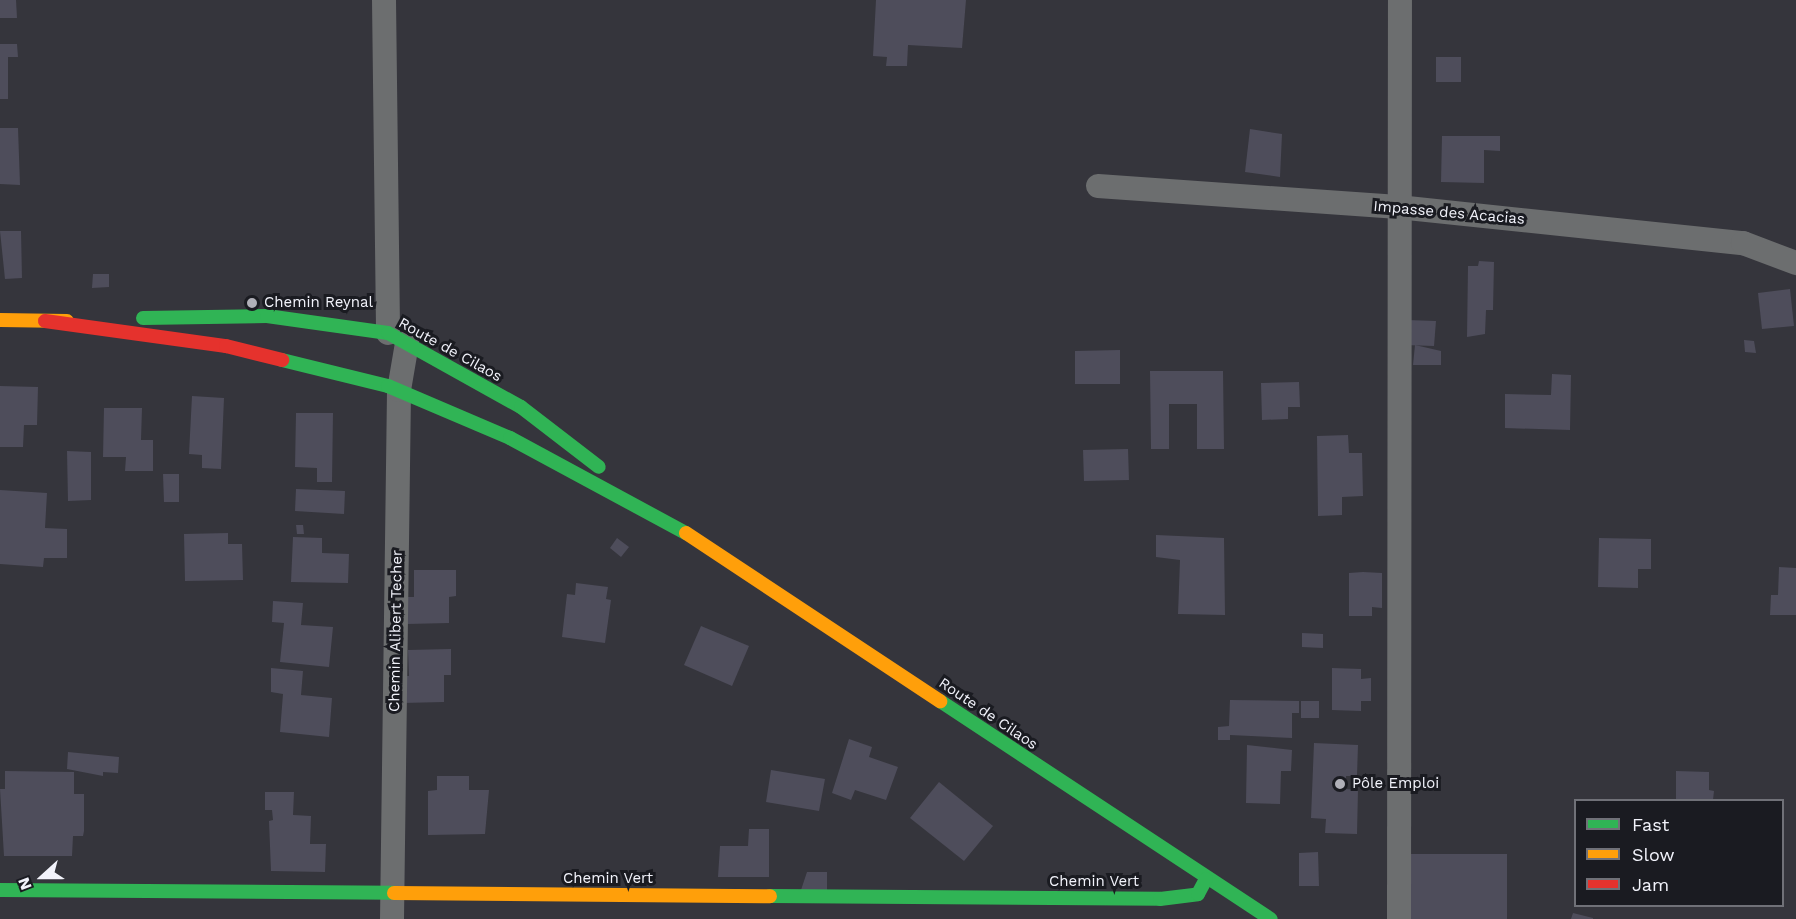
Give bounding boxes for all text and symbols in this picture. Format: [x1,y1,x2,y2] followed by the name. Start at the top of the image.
[1372,197,1526,229] street label: Impasse des Acacias
[264,294,373,312] place label: Chemin Reynal
[245,296,259,310] marker: Chemin Reynal
[395,314,505,386] street label: Route de Cilaos
[386,549,406,713] street label: Chemin Alibert Techer
[935,674,1041,754] street label: Route de Cilaos
[1352,775,1439,793] place label: Pôle Emploi
[1333,777,1347,791] marker: Pôle Emploi
[1574,799,1784,907] legend
[1632,814,1669,835] text: Fast
[1632,844,1675,865] text: Slow
[12,847,72,907] north arrow
[563,870,653,888] street label: Chemin Vert
[1049,873,1139,891] street label: Chemin Vert
[1632,874,1669,895] text: Jam
[14,875,36,893] text: N

